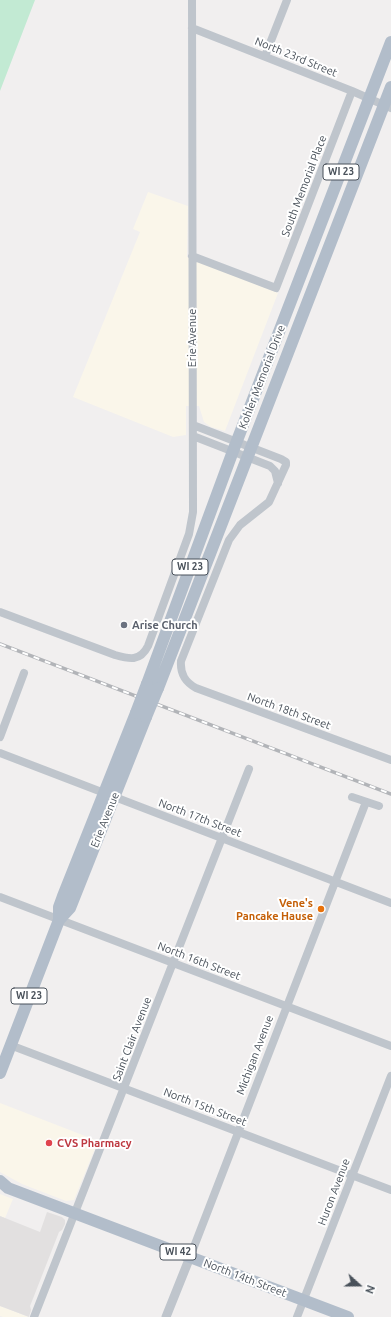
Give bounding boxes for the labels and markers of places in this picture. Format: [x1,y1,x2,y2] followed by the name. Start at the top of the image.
[132,618,198,632] place label: Arise Church
[119,620,129,630] marker: Arise Church
[236,896,313,922] place label: Vene's Pancake Hause
[316,904,326,914] marker: Vene's Pancake Hause
[57,1136,131,1150] place label: CVS Pharmacy
[44,1138,54,1148] marker: CVS Pharmacy

